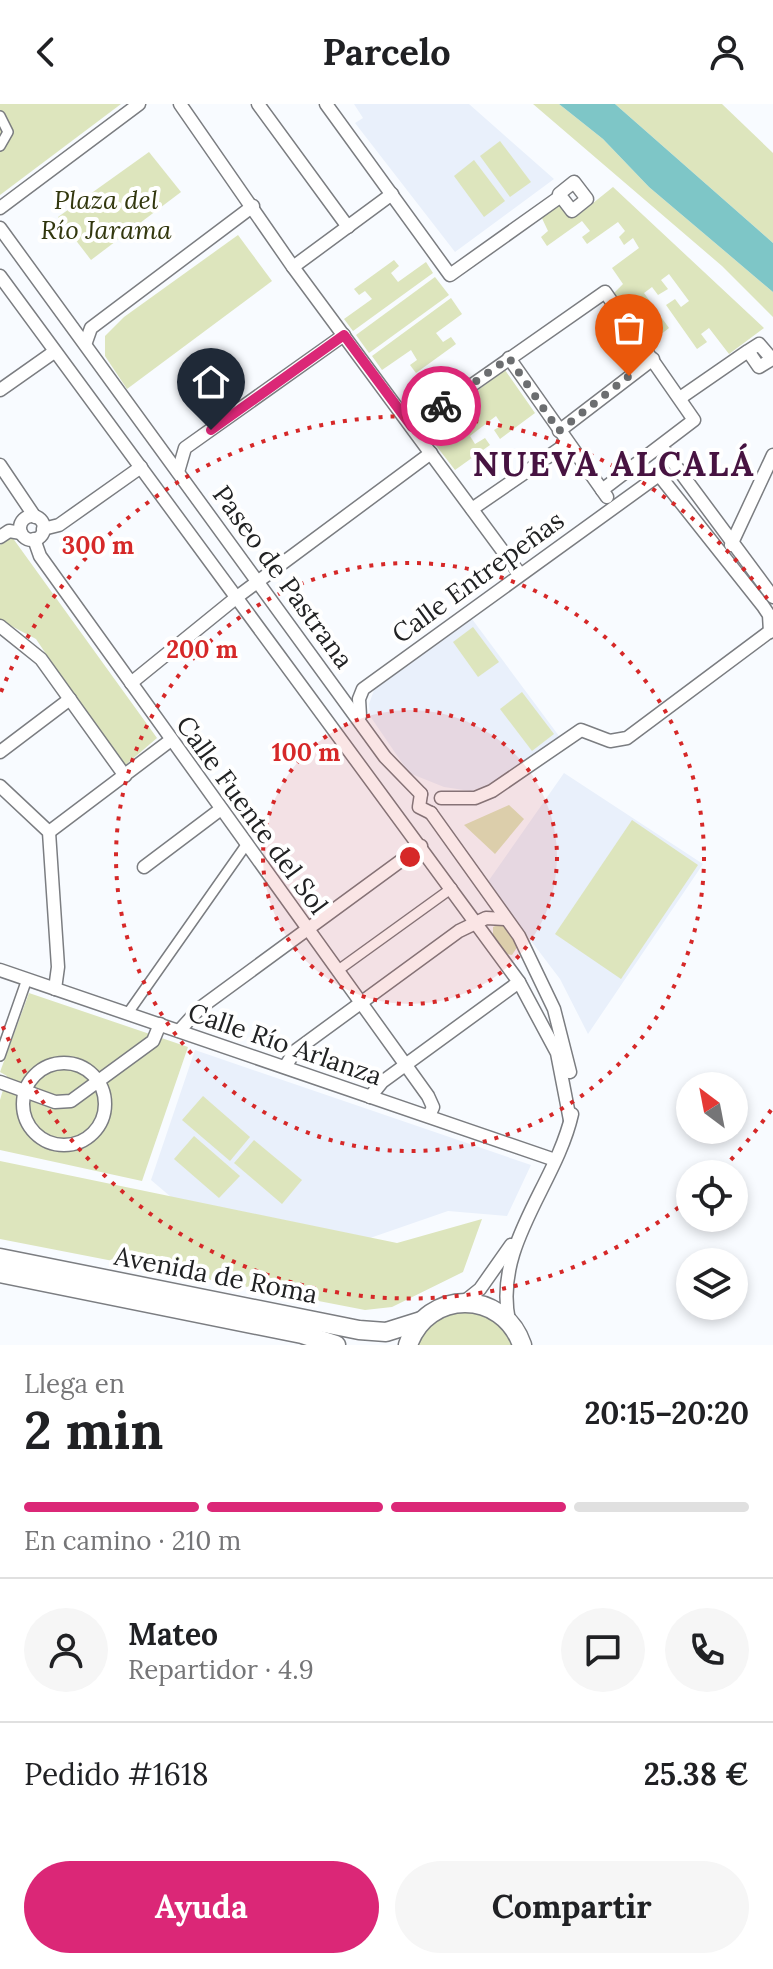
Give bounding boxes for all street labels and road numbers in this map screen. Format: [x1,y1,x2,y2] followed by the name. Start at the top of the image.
[206,479,361,675] street label: Paseo de Pastrana
[385,503,570,650] street label: Calle Entrepeñas
[169,709,336,920] street label: Calle Fuente del Sol
[184,995,386,1092] street label: Calle Río Arlanza
[111,1238,320,1310] street label: Avenida de Roma

